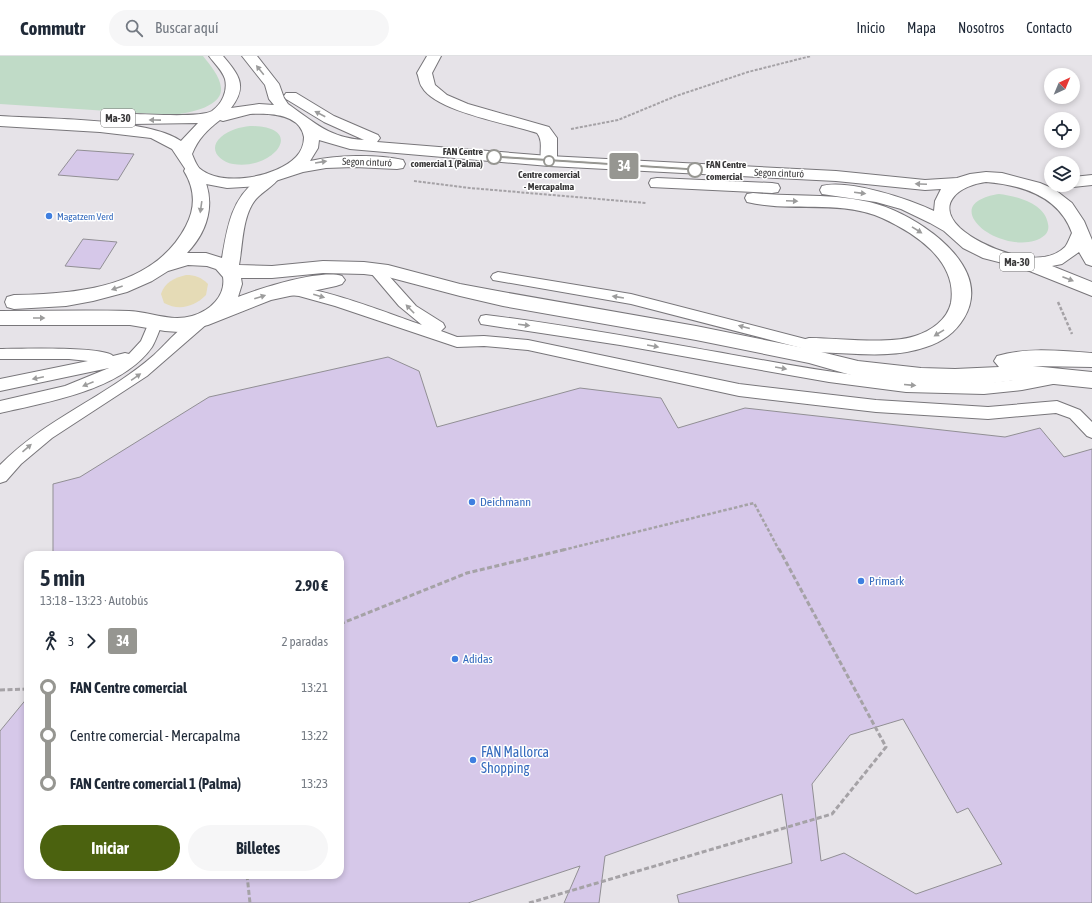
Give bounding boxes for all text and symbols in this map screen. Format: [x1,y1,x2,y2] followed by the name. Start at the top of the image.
[109,10,389,46] search box
[20,17,85,39] text: Commutr
[123,17,145,39] icon: search
[155,19,219,36] text: Buscar aquí
[856,20,885,36] text: Inicio
[907,20,936,36] text: Mapa
[958,20,1004,36] text: Nosotros
[1026,20,1072,36] text: Contacto
[256,64,265,75] one-way arrow
[1044,68,1080,104] north arrow
[1044,68,1080,192] map controls
[101,109,135,127] road number: Ma-30
[314,111,326,118] one-way arrow
[1044,112,1080,148] button: locate
[148,117,161,123] one-way arrow
[411,146,483,169] place label: FAN Centre comercial 1 (Palma)
[486,149,502,165] marker: FAN Centre comercial 1 (Palma)
[606,153,642,179] line badge: 34
[543,155,555,167] marker: Centre comercial - Mercapalma
[342,156,392,168] street label: Segon cinturó
[1044,156,1080,192] button: layers
[617,158,631,174] text: 34
[315,159,327,165] one-way arrow
[706,159,747,182] place label: FAN Centre comercial
[687,162,703,178] marker: FAN Centre comercial
[754,167,804,179] street label: Segon cinturó
[518,169,580,192] place label: Centre comercial - Mercapalma
[915,181,927,188] one-way arrow
[854,190,866,196] one-way arrow
[786,198,799,204] one-way arrow
[198,201,204,213] one-way arrow
[44,211,54,221] marker: Magatzem Verd
[57,211,114,222] place label: Magatzem Verd
[912,226,922,234] one-way arrow
[1000,253,1034,271] road number: Ma-30
[1063,276,1075,282] one-way arrow
[111,286,123,292] one-way arrow
[313,293,325,299] one-way arrow
[254,294,266,300] one-way arrow
[612,294,624,300] one-way arrow
[405,304,415,314] one-way arrow
[33,315,46,321] one-way arrow
[518,322,530,328] one-way arrow
[738,324,750,330] one-way arrow
[933,329,944,337] one-way arrow
[647,343,659,349] one-way arrow
[775,365,787,371] one-way arrow
[131,373,141,381] one-way arrow
[32,375,44,381] one-way arrow
[82,382,94,388] one-way arrow
[904,382,916,388] one-way arrow
[22,443,32,452] one-way arrow
[480,495,531,509] place label: Deichmann
[467,497,477,507] marker: Deichmann
[40,565,85,591] text: 5 min
[869,574,905,588] place label: Primark
[856,576,866,586] marker: Primark
[295,577,328,594] text: 2.90 €
[40,593,148,608] text: 13:18 – 13:23 · Autobús
[40,630,62,652] icon: walk
[80,630,102,652] icon: forward
[116,633,129,649] text: 34
[68,634,74,649] text: 3
[281,634,328,649] text: 2 paradas
[463,652,493,666] place label: Adidas
[450,654,460,664] marker: Adidas
[70,679,187,696] text: FAN Centre comercial
[301,680,328,695] text: 13:21
[70,727,241,744] text: Centre comercial - Mercapalma
[301,728,328,743] text: 13:22
[481,744,549,776] place label: FAN Mallorca Shopping
[468,755,478,765] marker: FAN Mallorca Shopping
[70,775,241,792] text: FAN Centre comercial 1 (Palma)
[301,776,328,791] text: 13:23
[40,825,180,871] button: Iniciar
[188,825,328,871] button: Billetes

